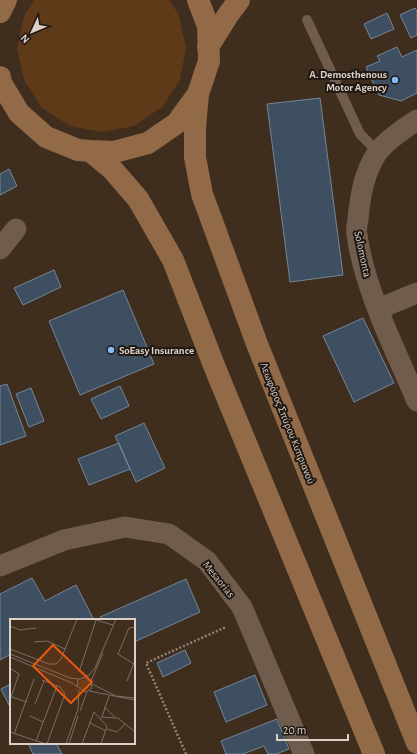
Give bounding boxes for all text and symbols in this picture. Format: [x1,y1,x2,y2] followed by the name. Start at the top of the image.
[12,12,52,52] north arrow
[19,32,32,45] text: N
[309,69,387,93] place label: A. Demosthenous Motor Agency
[390,75,400,85] marker: A. Demosthenous Motor Agency
[352,230,373,278] street label: Solomonta
[106,345,116,355] marker: SoEasy Insurance
[119,345,194,356] place label: SoEasy Insurance
[258,361,317,485] street label: Λεωφόρος Σπύρου Κυπριανού
[201,559,237,600] street label: Mesaorias
[10,619,135,744] inset map
[277,716,348,742] scale bar
[283,724,306,736] text: 20 m

